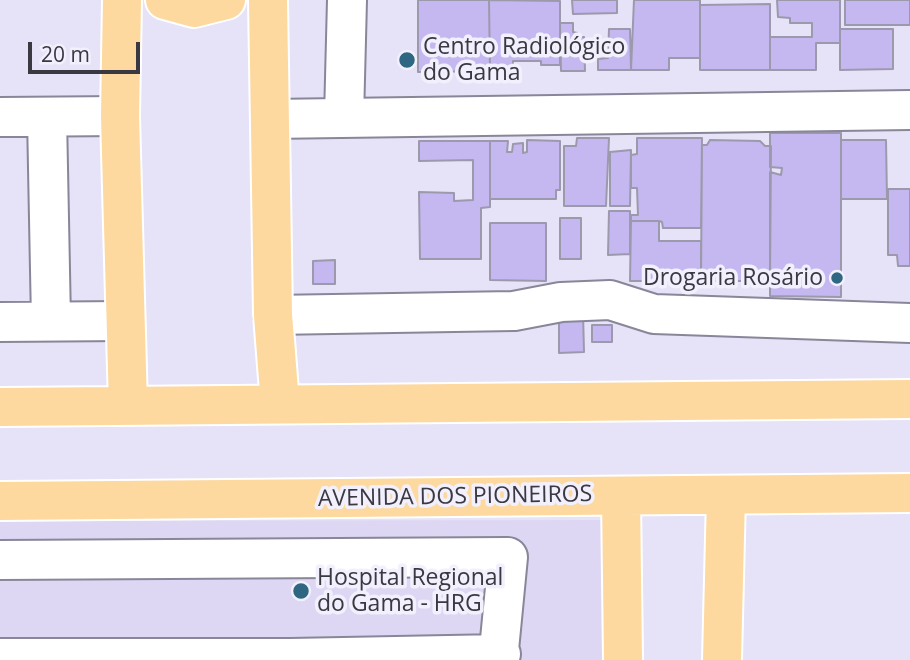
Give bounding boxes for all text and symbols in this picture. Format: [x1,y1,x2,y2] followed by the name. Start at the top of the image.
[32,28,144,72] scale bar
[423,33,625,87] place label: Centro Radiológico do Gama
[41,40,90,68] text: 20 m
[397,50,417,70] marker: Centro Radiológico do Gama
[643,264,823,292] place label: Drogaria Rosário
[829,270,845,286] marker: Drogaria Rosário
[318,481,592,513] street label: AVENIDA DOS PIONEIROS
[317,564,503,618] place label: Hospital Regional do Gama - HRG
[291,581,311,601] marker: Hospital Regional do Gama - HRG

